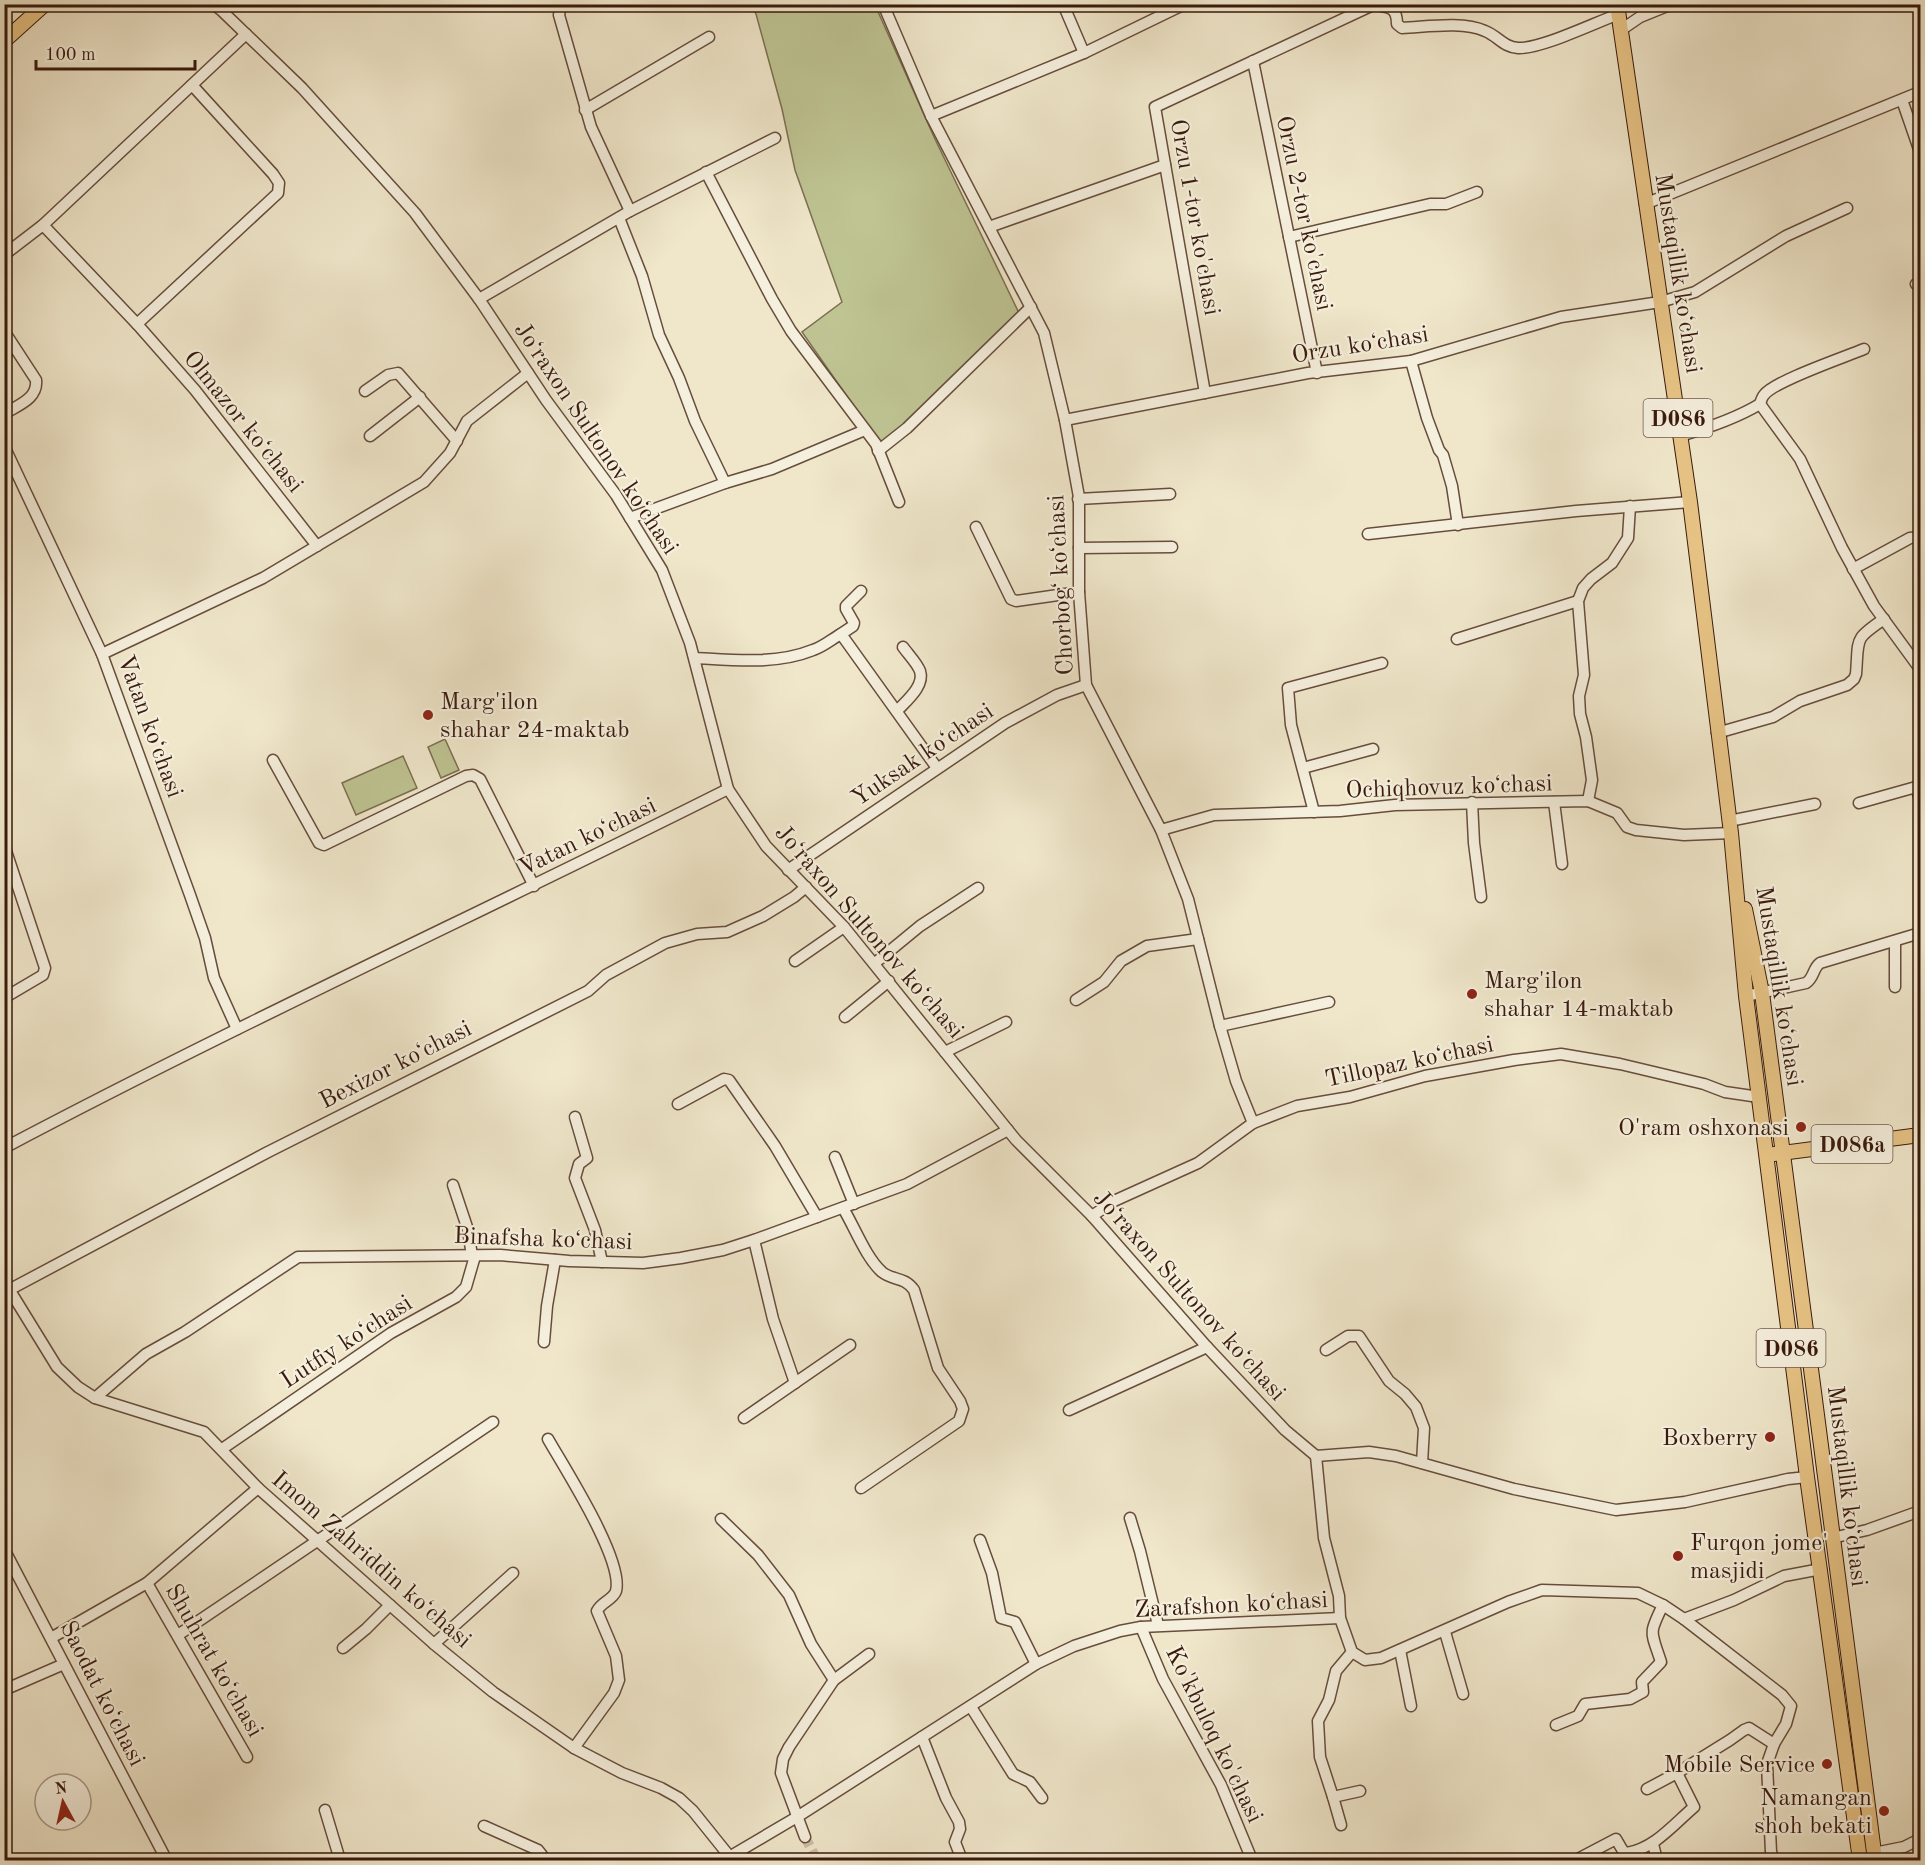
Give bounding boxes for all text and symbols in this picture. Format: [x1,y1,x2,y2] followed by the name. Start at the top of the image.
[36,33,195,71] scale bar
[45,46,96,64] text: 100 m
[1271,114,1335,313] street label: Orzu 2-tor ko'chasi
[1165,117,1223,317] street label: Orzu 1-tor ko'chasi
[1649,172,1705,375] street label: Mustaqillik koʻchasi
[509,319,682,559] street label: Joʻraxon Sultonov koʻchasi
[1290,323,1430,369] street label: Orzu koʻchasi
[178,347,307,498] street label: Olmazor koʻchasi
[1644,399,1712,437] road number: D086
[1045,494,1079,676] street label: Chorbogʻ koʻchasi
[112,652,186,801] street label: Vatan koʻchasi
[440,691,629,743] place label: Marg'ilon shahar 24-maktab
[848,700,998,812] street label: Yuksak koʻchasi
[421,708,435,722] marker: Marg'ilon shahar 24-maktab
[1345,772,1553,804] street label: Ochiqhovuz koʻchasi
[515,794,660,881] street label: Vatan koʻchasi
[770,821,967,1044] street label: Joʻraxon Sultonov koʻchasi
[1750,885,1806,1088] street label: Mustaqillik koʻchasi
[1484,970,1673,1022] place label: Marg'ilon shahar 14-maktab
[1465,987,1479,1001] marker: Marg'ilon shahar 14-maktab
[316,1017,476,1114] street label: Bexizor koʻchasi
[1323,1033,1496,1093] street label: Tillopaz koʻchasi
[1618,1117,1789,1141] place label: O'ram oshxonasi
[1794,1120,1808,1134] marker: O'ram oshxonasi
[1812,1125,1892,1163] road number: D086a
[1088,1186,1289,1406] street label: Joʻraxon Sultonov koʻchasi
[453,1225,633,1255] street label: Binafsha koʻchasi
[277,1292,417,1394] street label: Lutfiy koʻchasi
[1756,1329,1826,1367] road number: D086
[1822,1384,1870,1588] street label: Mustaqillik koʻchasi
[1662,1427,1758,1451] place label: Boxberry
[1763,1430,1777,1444] marker: Boxberry
[266,1468,475,1653] street label: Imom Zahriddin koʻchasi
[1690,1532,1828,1584] place label: Furqon jome' masjidi
[1671,1549,1685,1563] marker: Furqon jome' masjidi
[160,1580,267,1742] street label: Shuhrat koʻchasi
[1134,1589,1328,1623] street label: Zarafshon koʻchasi
[54,1617,148,1770] street label: Saodat koʻchasi
[1160,1643,1266,1827] street label: Ko'kbuloq ko'chasi
[1664,1754,1815,1778] place label: Mobile Service
[1820,1757,1834,1771] marker: Mobile Service
[33,1772,93,1832] north arrow
[54,1780,69,1798] text: N
[1754,1787,1872,1839] place label: Namangan shoh bekati
[1877,1804,1891,1818] marker: Namangan shoh bekati

